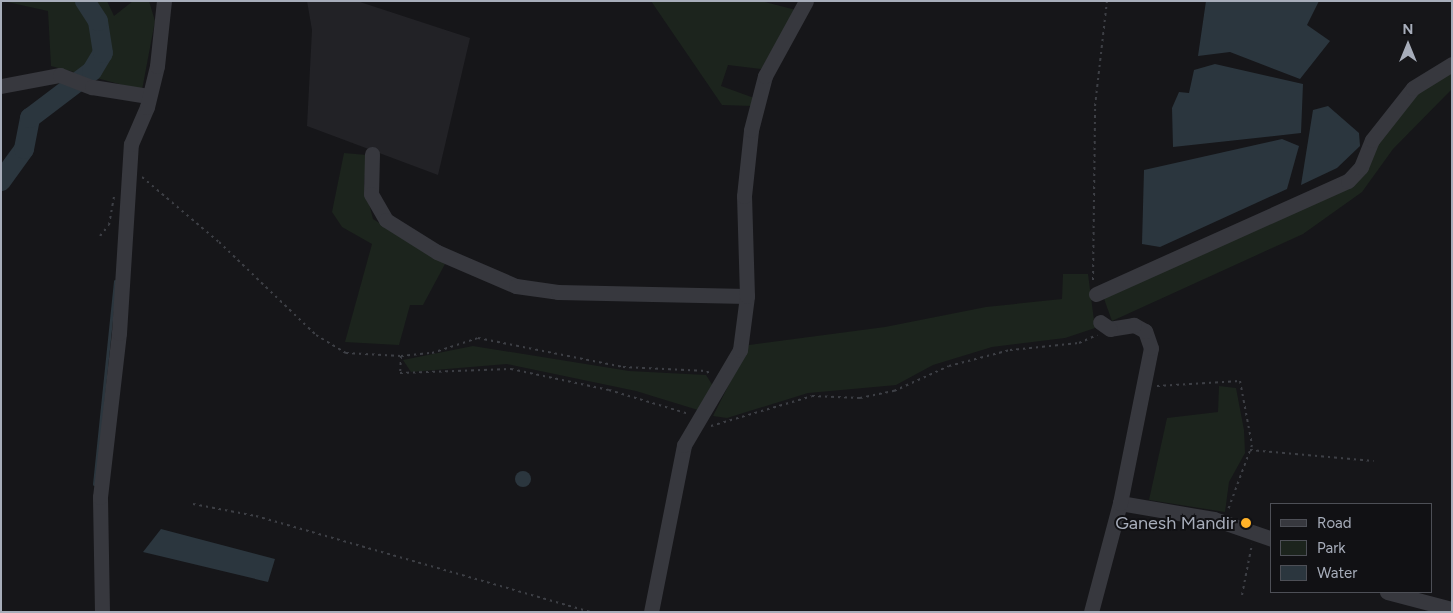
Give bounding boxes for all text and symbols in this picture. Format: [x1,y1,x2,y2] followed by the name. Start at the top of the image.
[1383,20,1433,70] north arrow
[1403,21,1413,38] text: N
[1270,503,1433,593] legend
[1115,512,1236,534] place label: Ganesh Mandir
[1317,514,1352,532] text: Road
[1240,517,1252,529] marker: Ganesh Mandir
[1317,539,1346,557] text: Park
[1317,564,1357,582] text: Water

